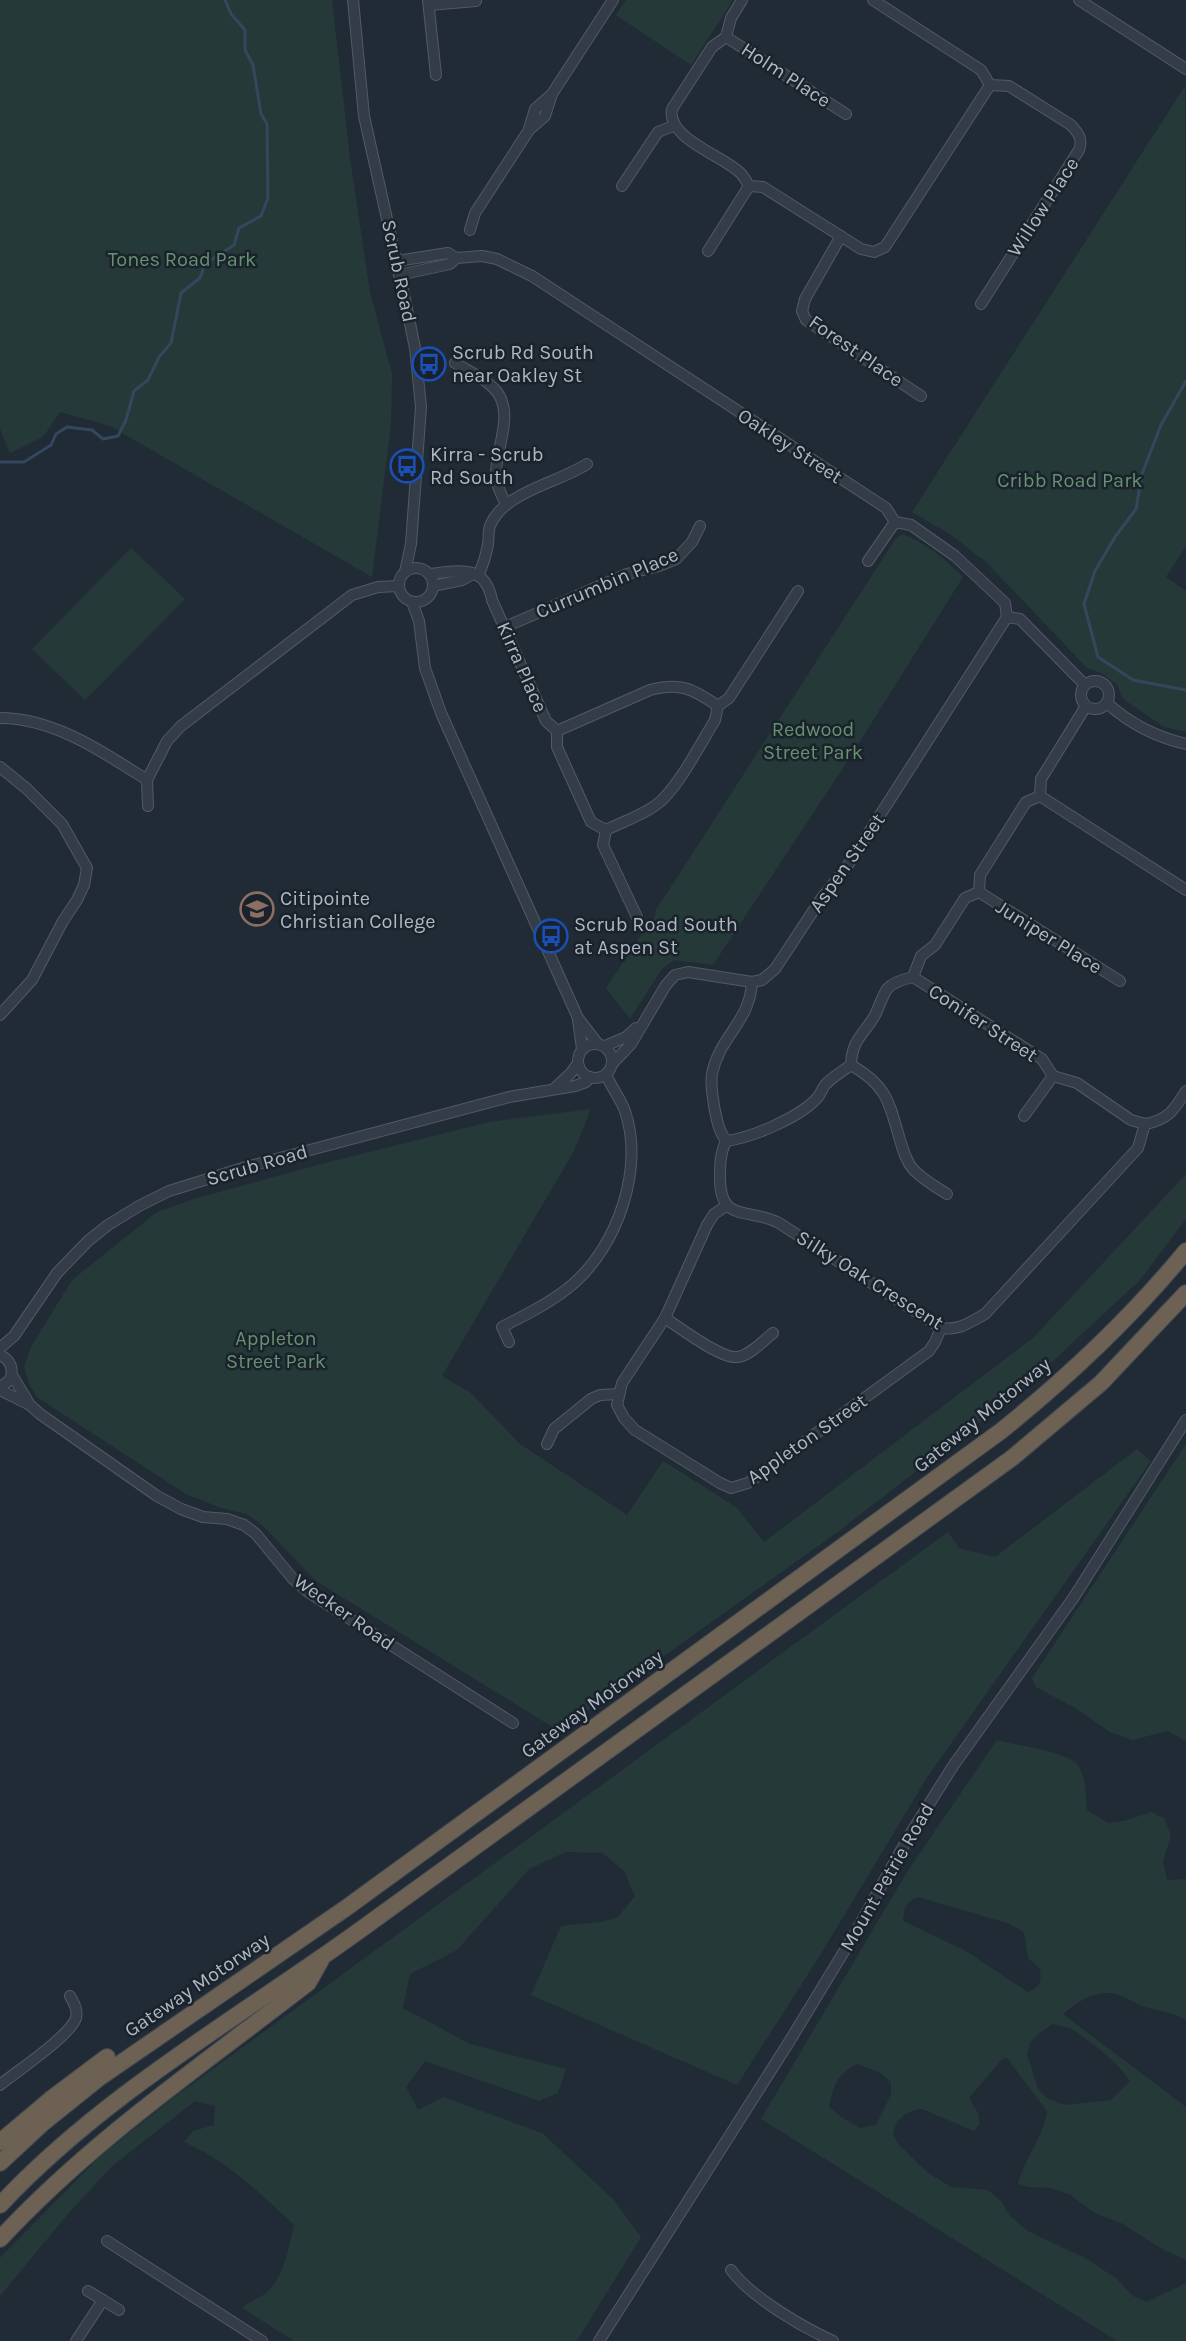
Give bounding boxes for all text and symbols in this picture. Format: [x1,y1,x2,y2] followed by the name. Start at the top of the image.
[737,38,835,112] street label: Holm Place
[1002,153,1084,261] street label: Willow Place
[377,218,421,324] street label: Scrub Road
[108,248,256,271] park label: Tones Road Park
[805,310,907,392] street label: Forest Place
[452,341,594,387] place label: Scrub Rd South near Oakley St
[411,346,447,382] bus stop icon: Scrub Rd South near Oakley St
[733,404,847,489] street label: Oakley Street
[430,443,544,489] place label: Kirra - Scrub Rd South
[389,448,425,484] bus stop icon: Kirra - Scrub Rd South
[997,469,1143,492] park label: Cribb Road Park
[532,543,682,623] street label: Currumbin Place
[492,618,552,716] street label: Kirra Place
[763,718,863,764] park label: Redwood Street Park
[804,809,890,917] street label: Aspen Street
[280,887,436,933] place label: Citipointe Christian College
[239,891,275,927] school or university icon: Citipointe Christian College
[992,895,1106,979] street label: Juniper Place
[574,913,738,959] place label: Scrub Road South at Aspen St
[533,918,569,954] bus stop icon: Scrub Road South at Aspen St
[924,979,1042,1067] street label: Conifer Street
[204,1140,310,1190] street label: Scrub Road
[792,1225,948,1335] street label: Silky Oak Crescent
[226,1327,326,1373] park label: Appleton Street Park
[909,1353,1055,1477] street label: Gateway Motorway
[743,1389,872,1489] street label: Appleton Street
[289,1569,399,1655] street label: Wecker Road
[517,1645,667,1763] street label: Gateway Motorway
[835,1799,939,1955] street label: Mount Petrie Road
[120,1928,274,2042] street label: Gateway Motorway

